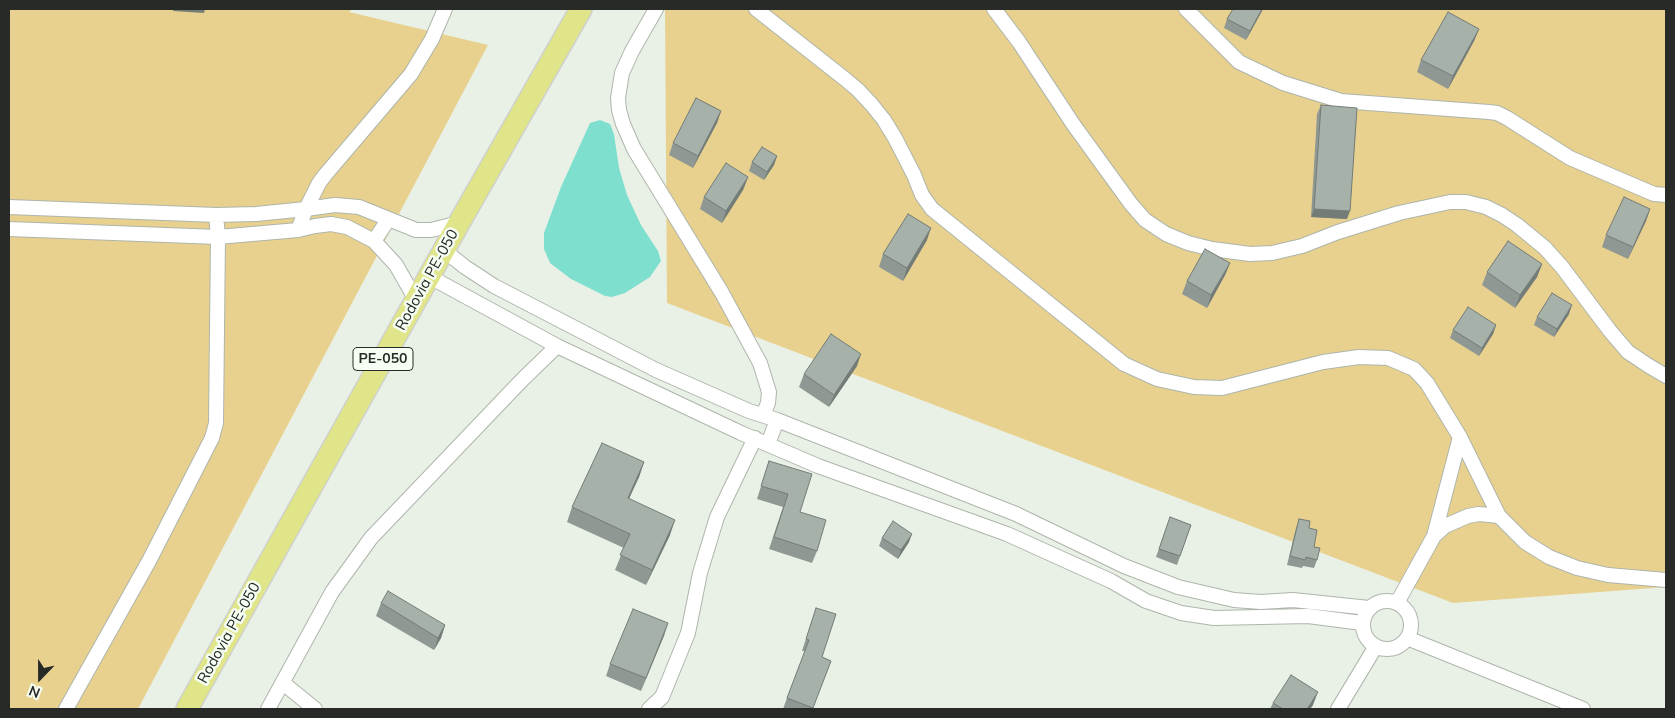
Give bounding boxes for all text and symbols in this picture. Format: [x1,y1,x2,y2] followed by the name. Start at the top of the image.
[392,226,462,334] street label: Rodovia PE-050
[353,348,413,370] road number: PE-050
[194,579,264,687] street label: Rodovia PE-050
[15,653,65,703] north arrow
[26,682,43,702] text: N

